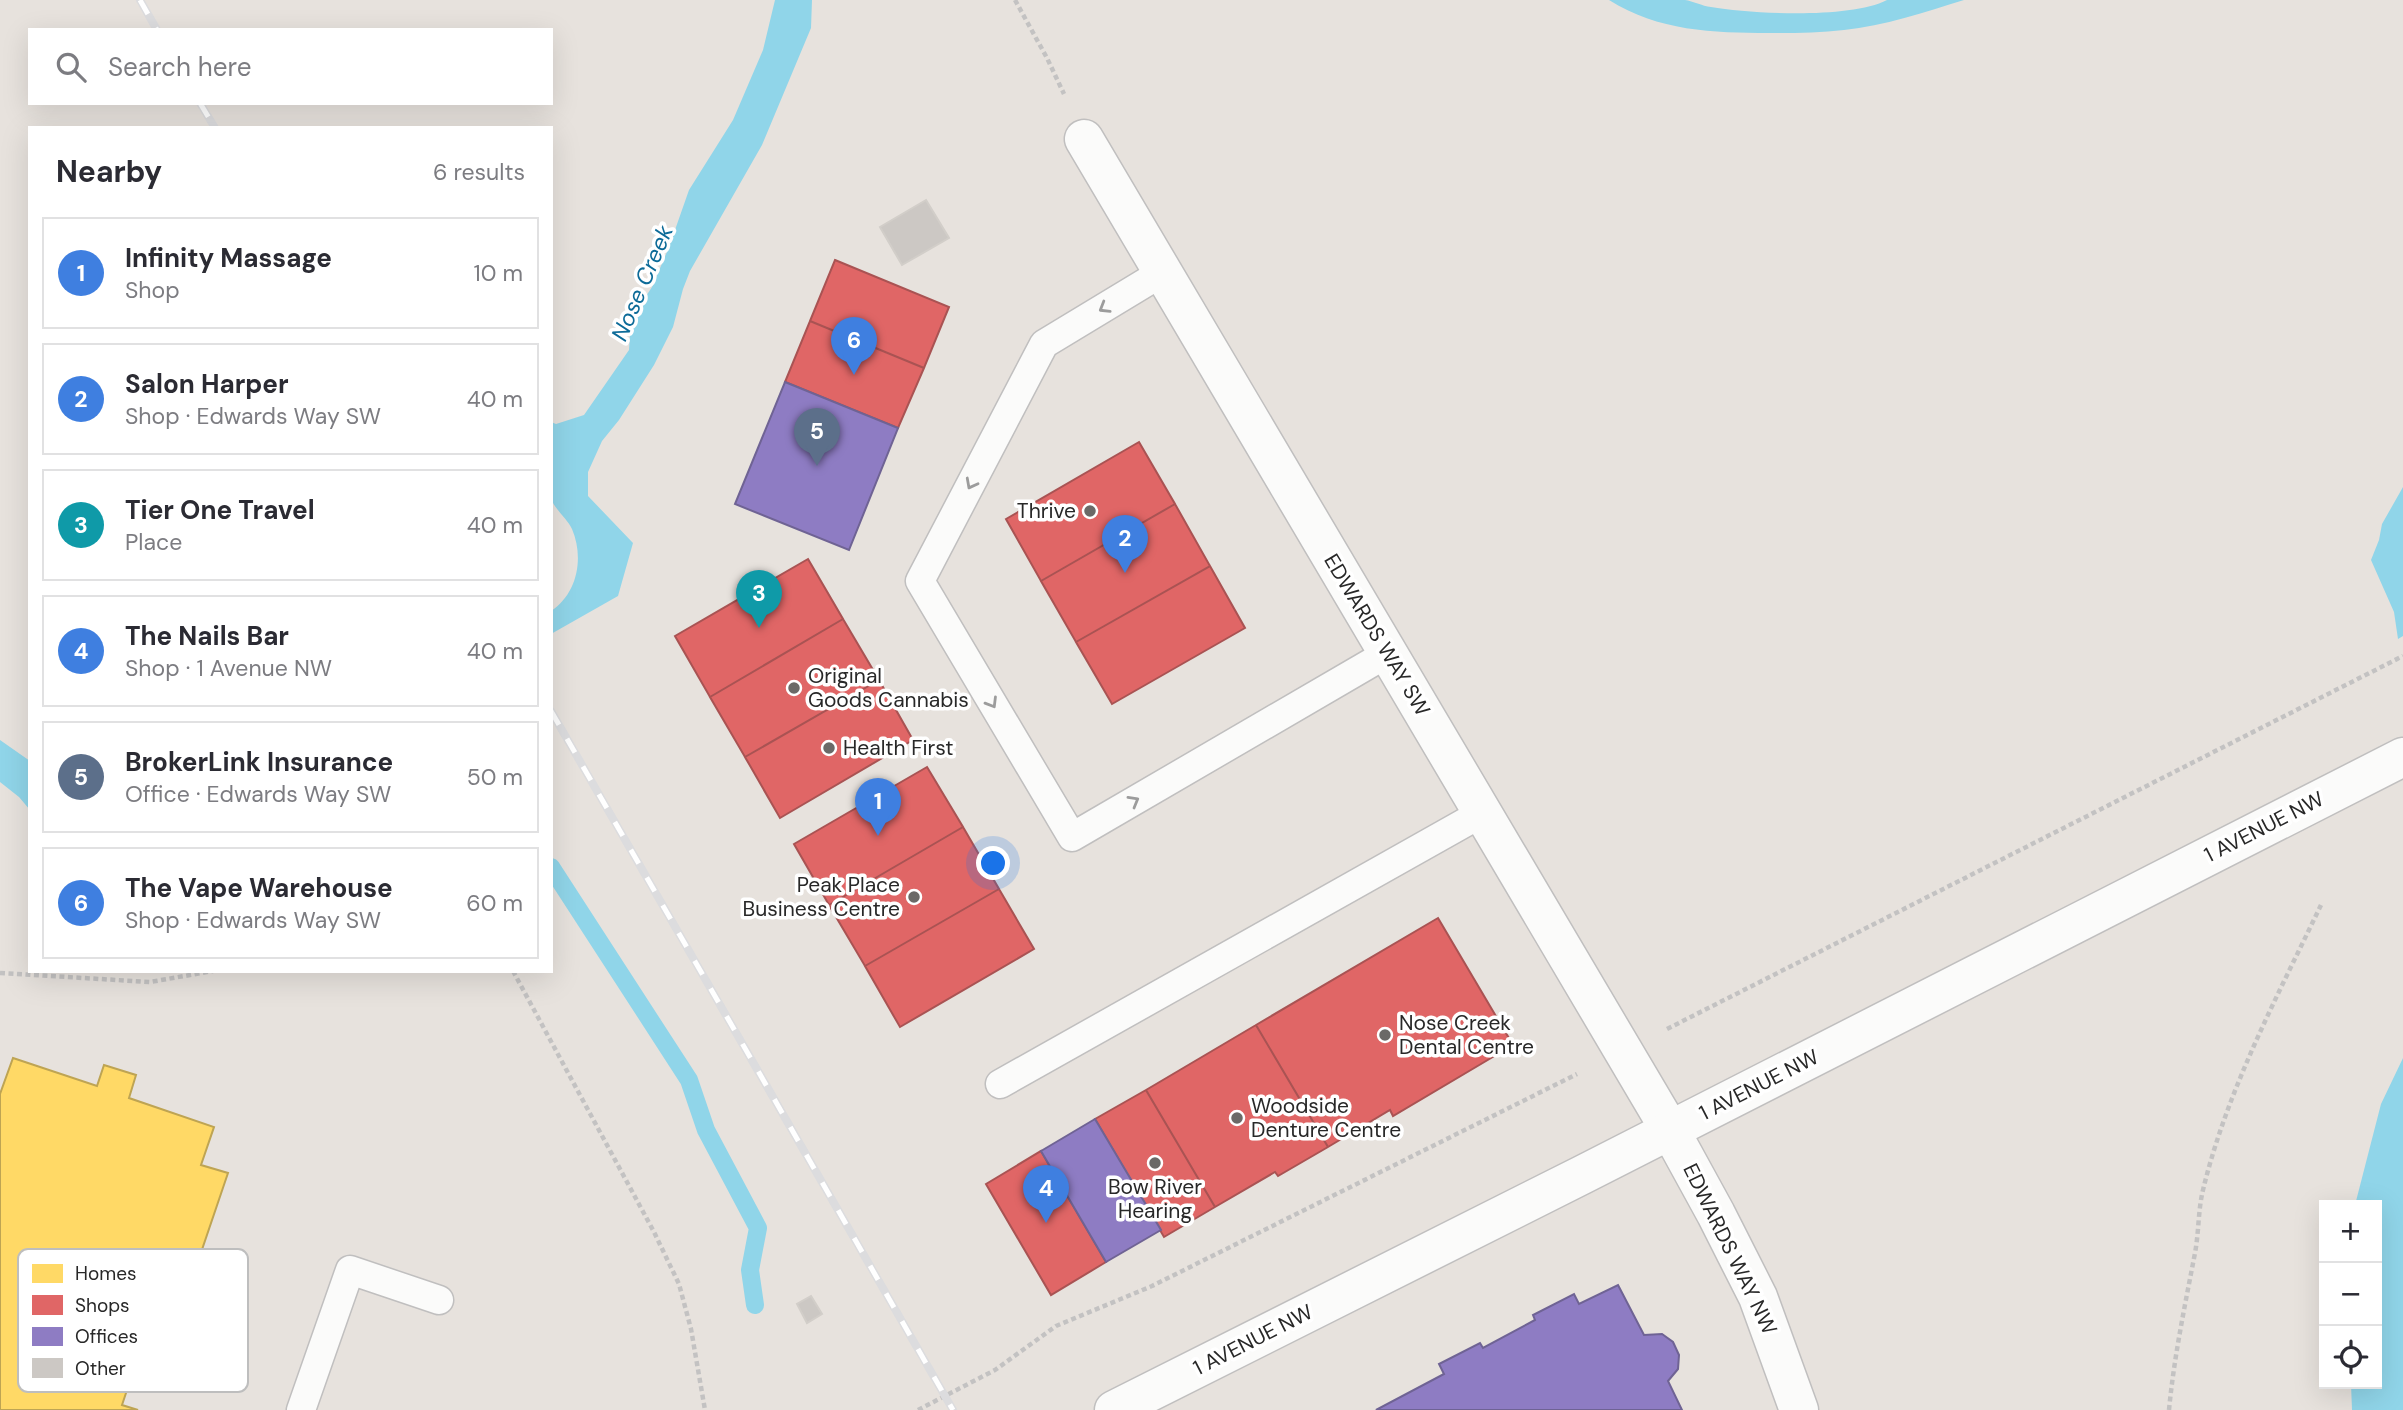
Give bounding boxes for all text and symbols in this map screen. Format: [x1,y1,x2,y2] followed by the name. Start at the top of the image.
[28,28,553,105] search box
[52,48,90,86] icon: search
[108,50,251,84] text: Search here
[56,152,162,191] text: Nearby
[433,157,525,187] text: 6 results
[604,220,680,346] water label: Nose Creek
[125,241,332,275] text: Infinity Massage
[77,258,85,288] text: 1
[473,258,523,288] text: 10 m
[125,275,180,305] text: Shop
[1099,299,1112,312] one-way arrow
[831,317,877,375] pin: 6
[125,367,289,401] text: Salon Harper
[74,384,88,414] text: 2
[467,384,523,414] text: 40 m
[125,401,381,431] text: Shop · Edwards Way SW
[794,408,840,466] pin: 5
[966,476,980,489] one-way arrow
[125,493,315,527] text: Tier One Travel
[1017,497,1076,525] place label: Thrive
[1082,503,1098,519] marker: Thrive
[74,510,88,540] text: 3
[467,510,523,540] text: 40 m
[1102,515,1148,573] pin: 2
[125,527,182,557] text: Place
[1317,549,1437,721] street label: EDWARDS WAY SW
[736,570,782,628] pin: 3
[125,619,289,653] text: The Nails Bar
[74,636,88,666] text: 4
[467,636,523,666] text: 40 m
[125,653,332,683] text: Shop · 1 Avenue NW
[808,662,969,714] place label: Original Goods Cannabis
[786,680,802,696] marker: Original Goods Cannabis
[984,696,997,709] one-way arrow
[843,734,954,762] place label: Health First
[821,740,837,756] marker: Health First
[125,745,393,779] text: BrokerLink Insurance
[74,762,88,792] text: 5
[467,762,523,792] text: 50 m
[855,778,901,836] pin: 1
[125,779,391,809] text: Office · Edwards Way SW
[2199,785,2329,869] street label: 1 AVENUE NW
[1126,796,1139,809] one-way arrow
[976,846,1010,880] your location
[125,871,393,905] text: The Vape Warehouse
[743,871,900,923] place label: Peak Place Business Centre
[74,888,88,918] text: 6
[466,888,523,918] text: 60 m
[906,889,922,905] marker: Peak Place Business Centre
[125,905,381,935] text: Shop · Edwards Way SW
[1399,1009,1534,1061] place label: Nose Creek Dental Centre
[1377,1027,1393,1043] marker: Nose Creek Dental Centre
[1694,1043,1824,1127] street label: 1 AVENUE NW
[1251,1092,1401,1144] place label: Woodside Denture Centre
[1229,1110,1245,1126] marker: Woodside Denture Centre
[1147,1155,1163,1171] marker: Bow River Hearing
[1676,1159,1784,1339] street label: EDWARDS WAY NW
[1023,1165,1069,1223] pin: 4
[1108,1173,1202,1225] place label: Bow River Hearing
[2319,1200,2382,1389] map controls
[2319,1200,2382,1263] button: +
[18,1249,248,1392] legend
[75,1261,136,1286] text: Homes
[2319,1263,2382,1326] button: −
[75,1293,130,1318] text: Shops
[1188,1298,1318,1382] street label: 1 AVENUE NW
[75,1324,138,1349] text: Offices
[2319,1326,2382,1389] button: locate
[75,1356,126,1381] text: Other

